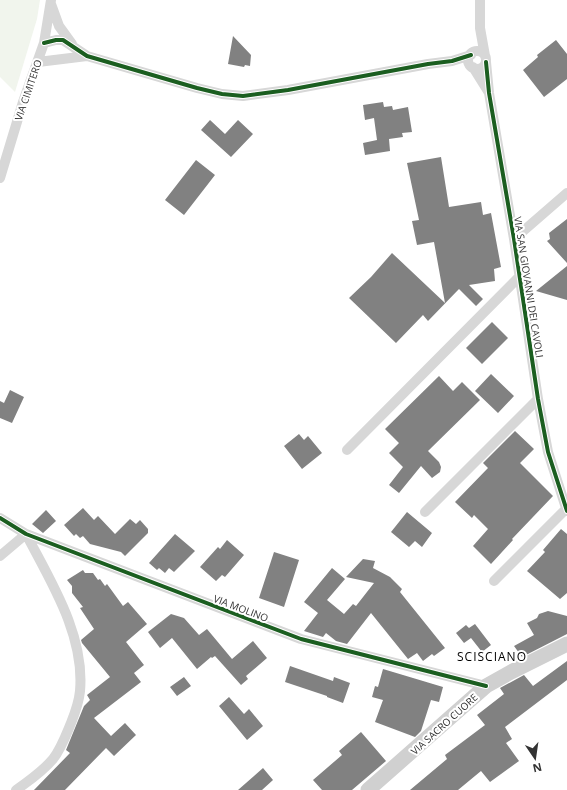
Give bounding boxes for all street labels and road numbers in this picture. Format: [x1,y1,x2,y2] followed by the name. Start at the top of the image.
[11,57,45,122] street label: VIA CIMITERO
[511,215,547,359] street label: VIA SAN GIOVANNI DEI CAVOLI
[212,591,271,625] street label: VIA MOLINO
[408,690,480,758] street label: VIA SACRO CUORE

